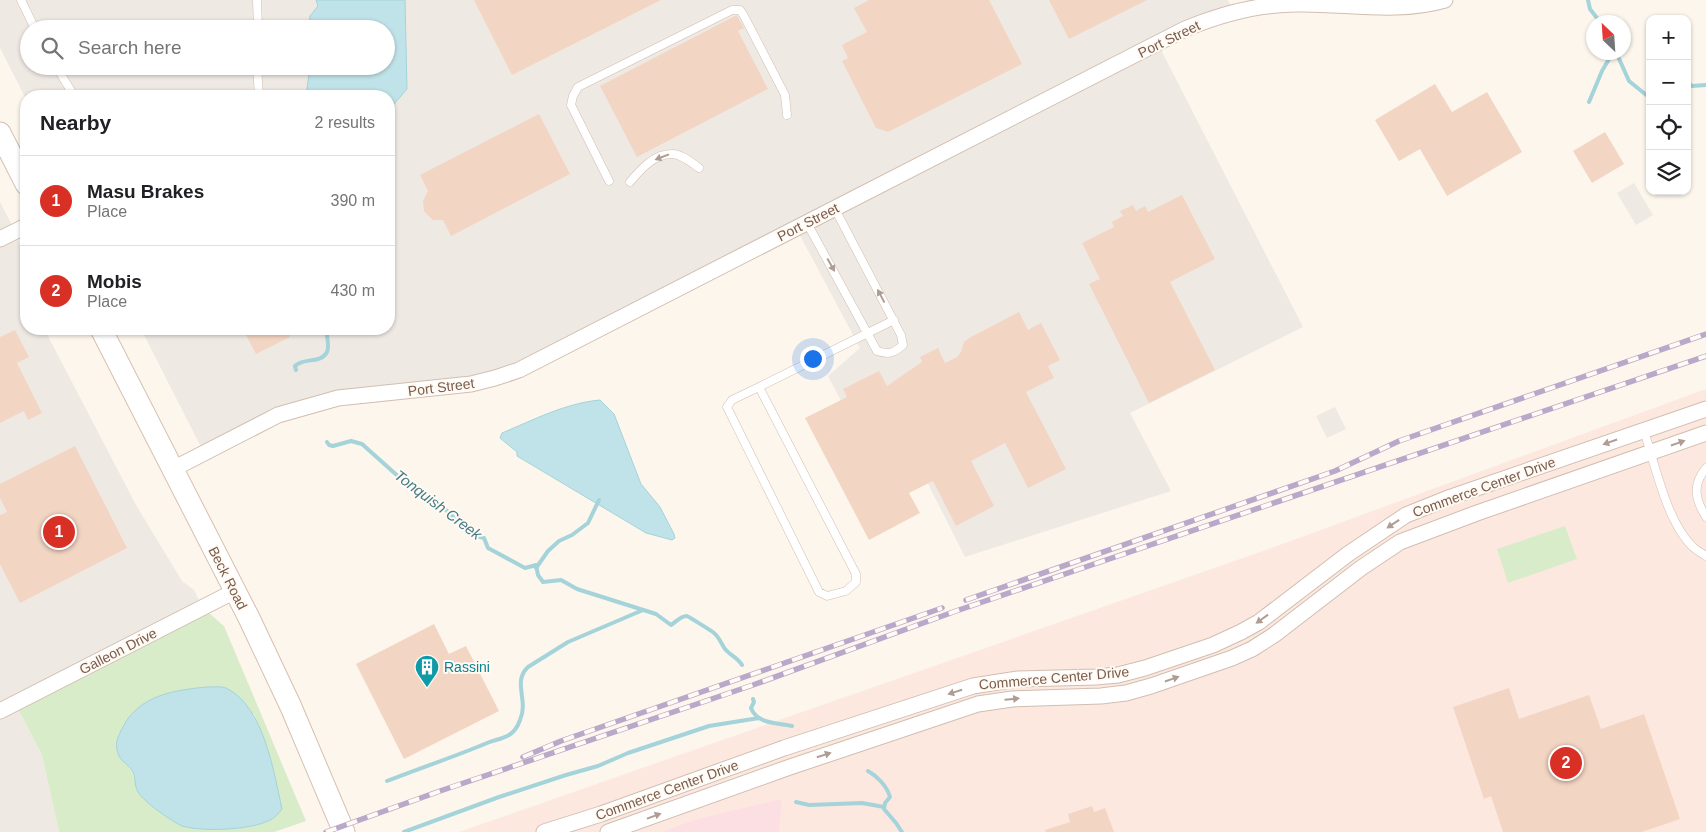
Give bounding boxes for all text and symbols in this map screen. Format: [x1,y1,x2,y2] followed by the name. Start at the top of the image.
[1586,15,1631,60] north arrow
[1646,15,1691,195] map controls
[1646,15,1691,60] button: +
[1135,17,1203,61] street label: Port Street
[20,20,395,75] search box
[38,34,66,62] icon: search
[78,37,182,58] text: Search here
[1646,60,1691,105] button: −
[1646,105,1691,150] button: locate
[40,111,111,134] text: Nearby
[315,114,375,131] text: 2 results
[1646,150,1691,195] button: layers
[654,153,669,161] one-way arrow
[87,181,204,202] text: Masu Brakes
[52,192,60,209] text: 1
[331,192,375,209] text: 390 m
[775,200,842,244] street label: Port Street
[87,203,127,220] text: Place
[826,259,835,272] one-way arrow
[87,271,142,292] text: Mobis
[52,282,60,299] text: 2
[331,282,375,299] text: 430 m
[877,289,886,303] one-way arrow
[87,293,127,310] text: Place
[800,346,826,372] your location
[407,375,475,399] street label: Port Street
[1603,439,1618,446] one-way arrow
[1671,439,1686,446] one-way arrow
[1410,454,1558,520] street label: Commerce Center Drive
[391,466,486,544] water label: Tonquish Creek
[43,513,75,551] pin: 1
[1386,519,1400,528] one-way arrow
[205,544,251,612] street label: Beck Road
[1255,614,1269,624] one-way arrow
[77,625,160,677] street label: Galleon Drive
[414,654,440,688] building icon: Rassini
[444,659,490,675] place label: Rassini
[978,663,1130,693] street label: Commerce Center Drive
[1165,675,1180,682] one-way arrow
[947,689,962,696] one-way arrow
[1005,695,1021,703] one-way arrow
[1550,744,1582,782] pin: 2
[816,751,831,759] one-way arrow
[593,757,741,823] street label: Commerce Center Drive
[647,811,662,819] one-way arrow

